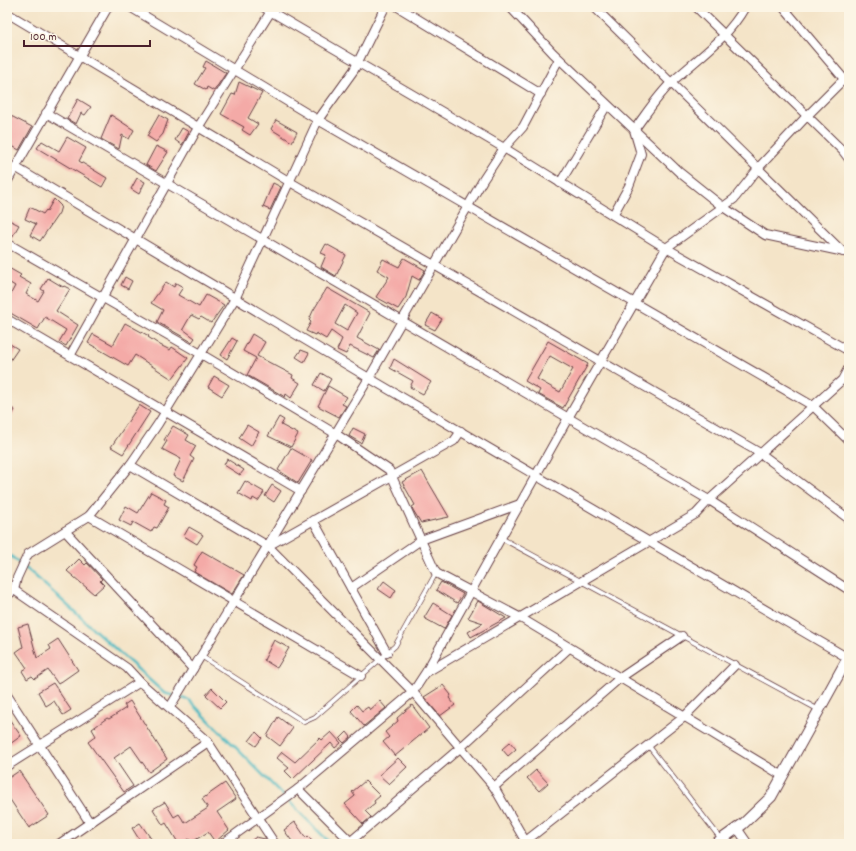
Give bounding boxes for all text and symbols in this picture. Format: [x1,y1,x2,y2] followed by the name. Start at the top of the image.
[24,22,150,48] scale bar
[30,29,57,46] text: 100 m

